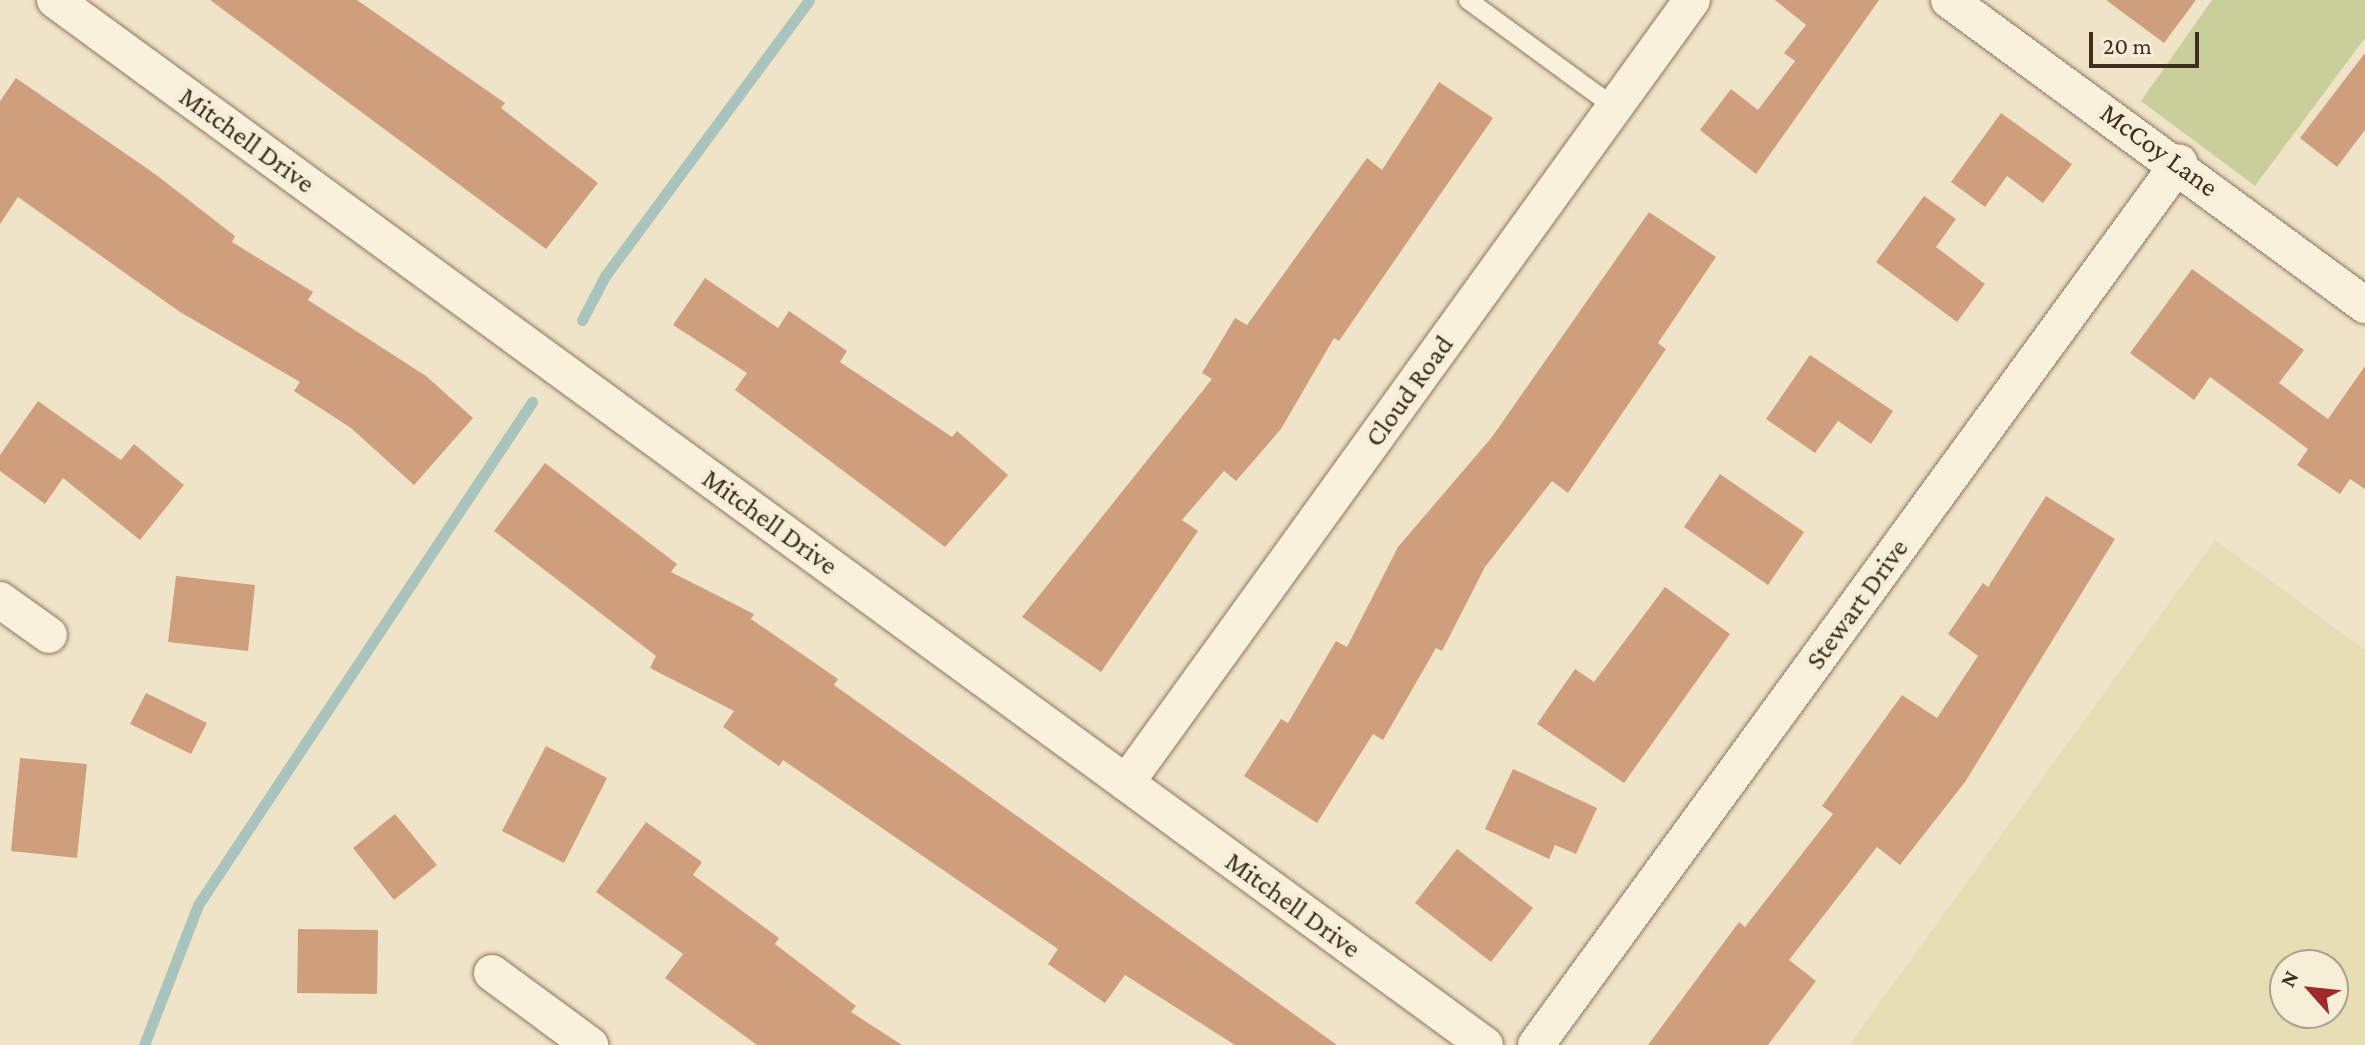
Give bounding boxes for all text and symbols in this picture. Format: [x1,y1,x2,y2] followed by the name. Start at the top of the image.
[2093,16,2203,66] scale bar
[2103,32,2152,59] text: 20 m
[173,80,321,200] street label: Mitchell Drive
[2094,96,2224,204] street label: McCoy Lane
[1357,329,1461,453] street label: Cloud Road
[696,462,844,582] street label: Mitchell Drive
[1798,532,1916,676] street label: Stewart Drive
[1219,845,1367,965] street label: Mitchell Drive
[2269,949,2349,1029] north arrow
[2274,966,2303,991] text: N

